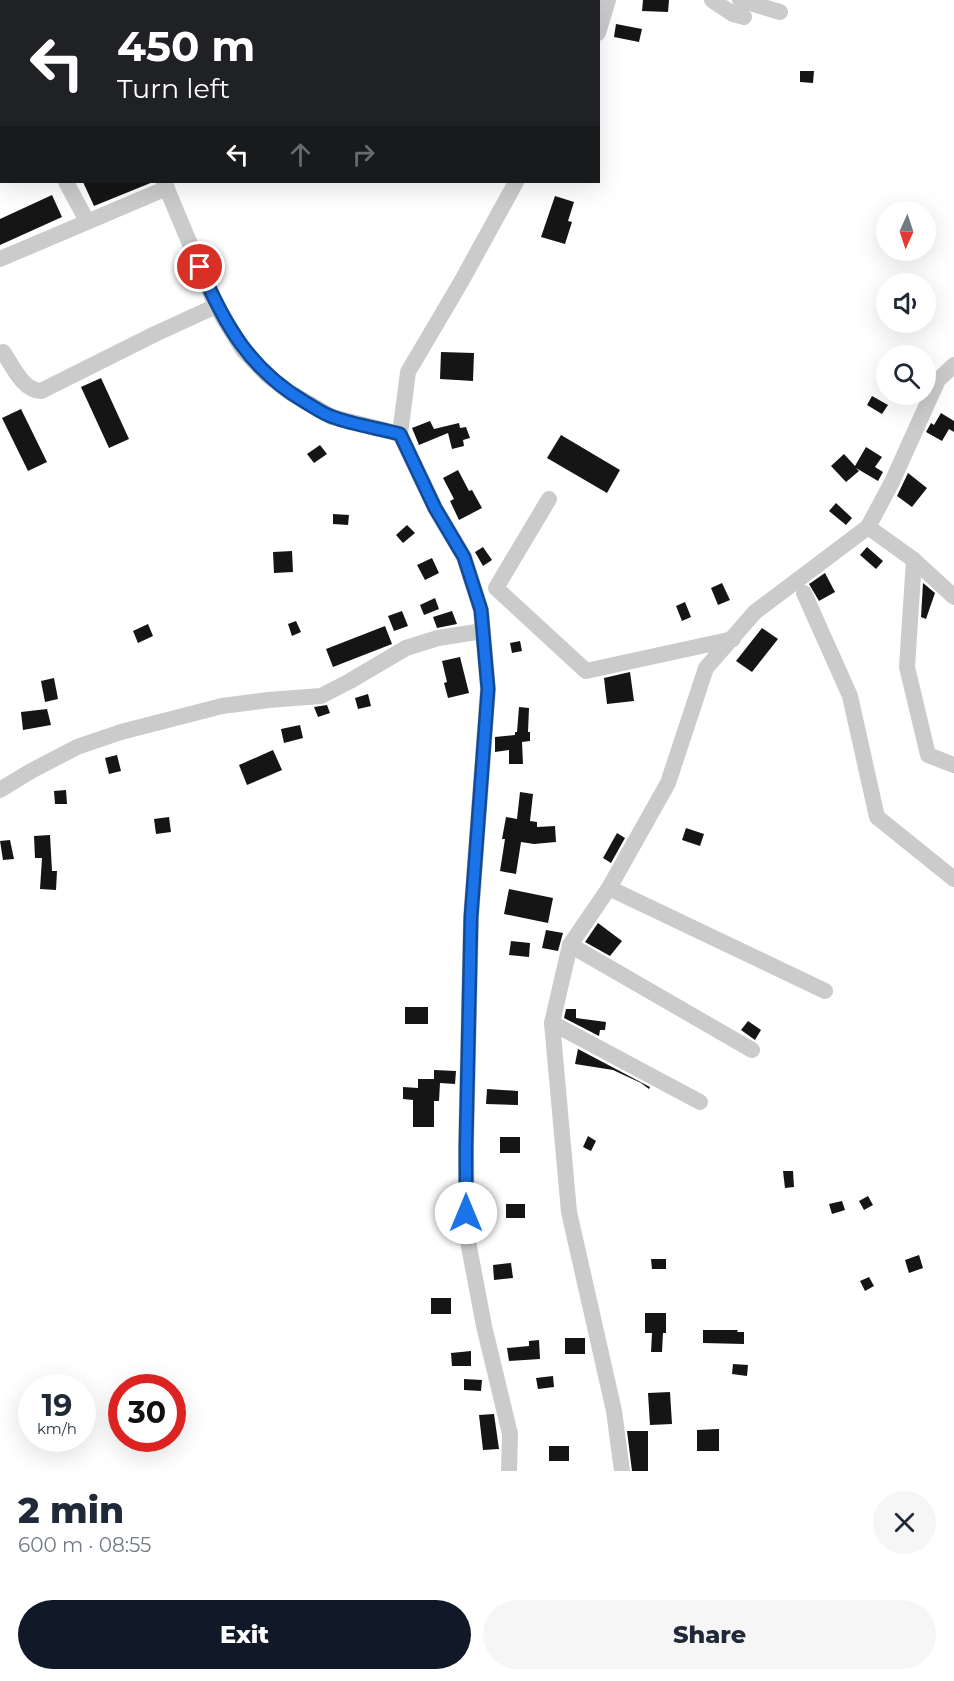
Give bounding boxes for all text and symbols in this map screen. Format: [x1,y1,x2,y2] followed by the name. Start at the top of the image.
[117,20,255,72] text: 450 m
[18,24,96,102] icon: left
[117,72,230,105] text: Turn left
[221,138,254,171] icon: left
[284,138,317,171] icon: ahead
[347,138,380,171] icon: right
[876,201,936,261] north arrow
[876,201,936,405] map controls
[174,241,225,292] pin
[183,250,216,283] icon: arrive
[876,273,936,333] button: sound
[876,345,936,405] button: search
[434,1181,498,1245] position arrow
[108,1374,186,1452] speed limit sign: 30
[42,1387,72,1424] text: 19
[37,1419,77,1438] text: km/h
[18,1488,124,1532] text: 2 min
[873,1491,936,1554] button: close
[18,1533,151,1557] text: 600 m · 08:55
[18,1600,471,1669] button: Exit
[483,1600,936,1669] button: Share

